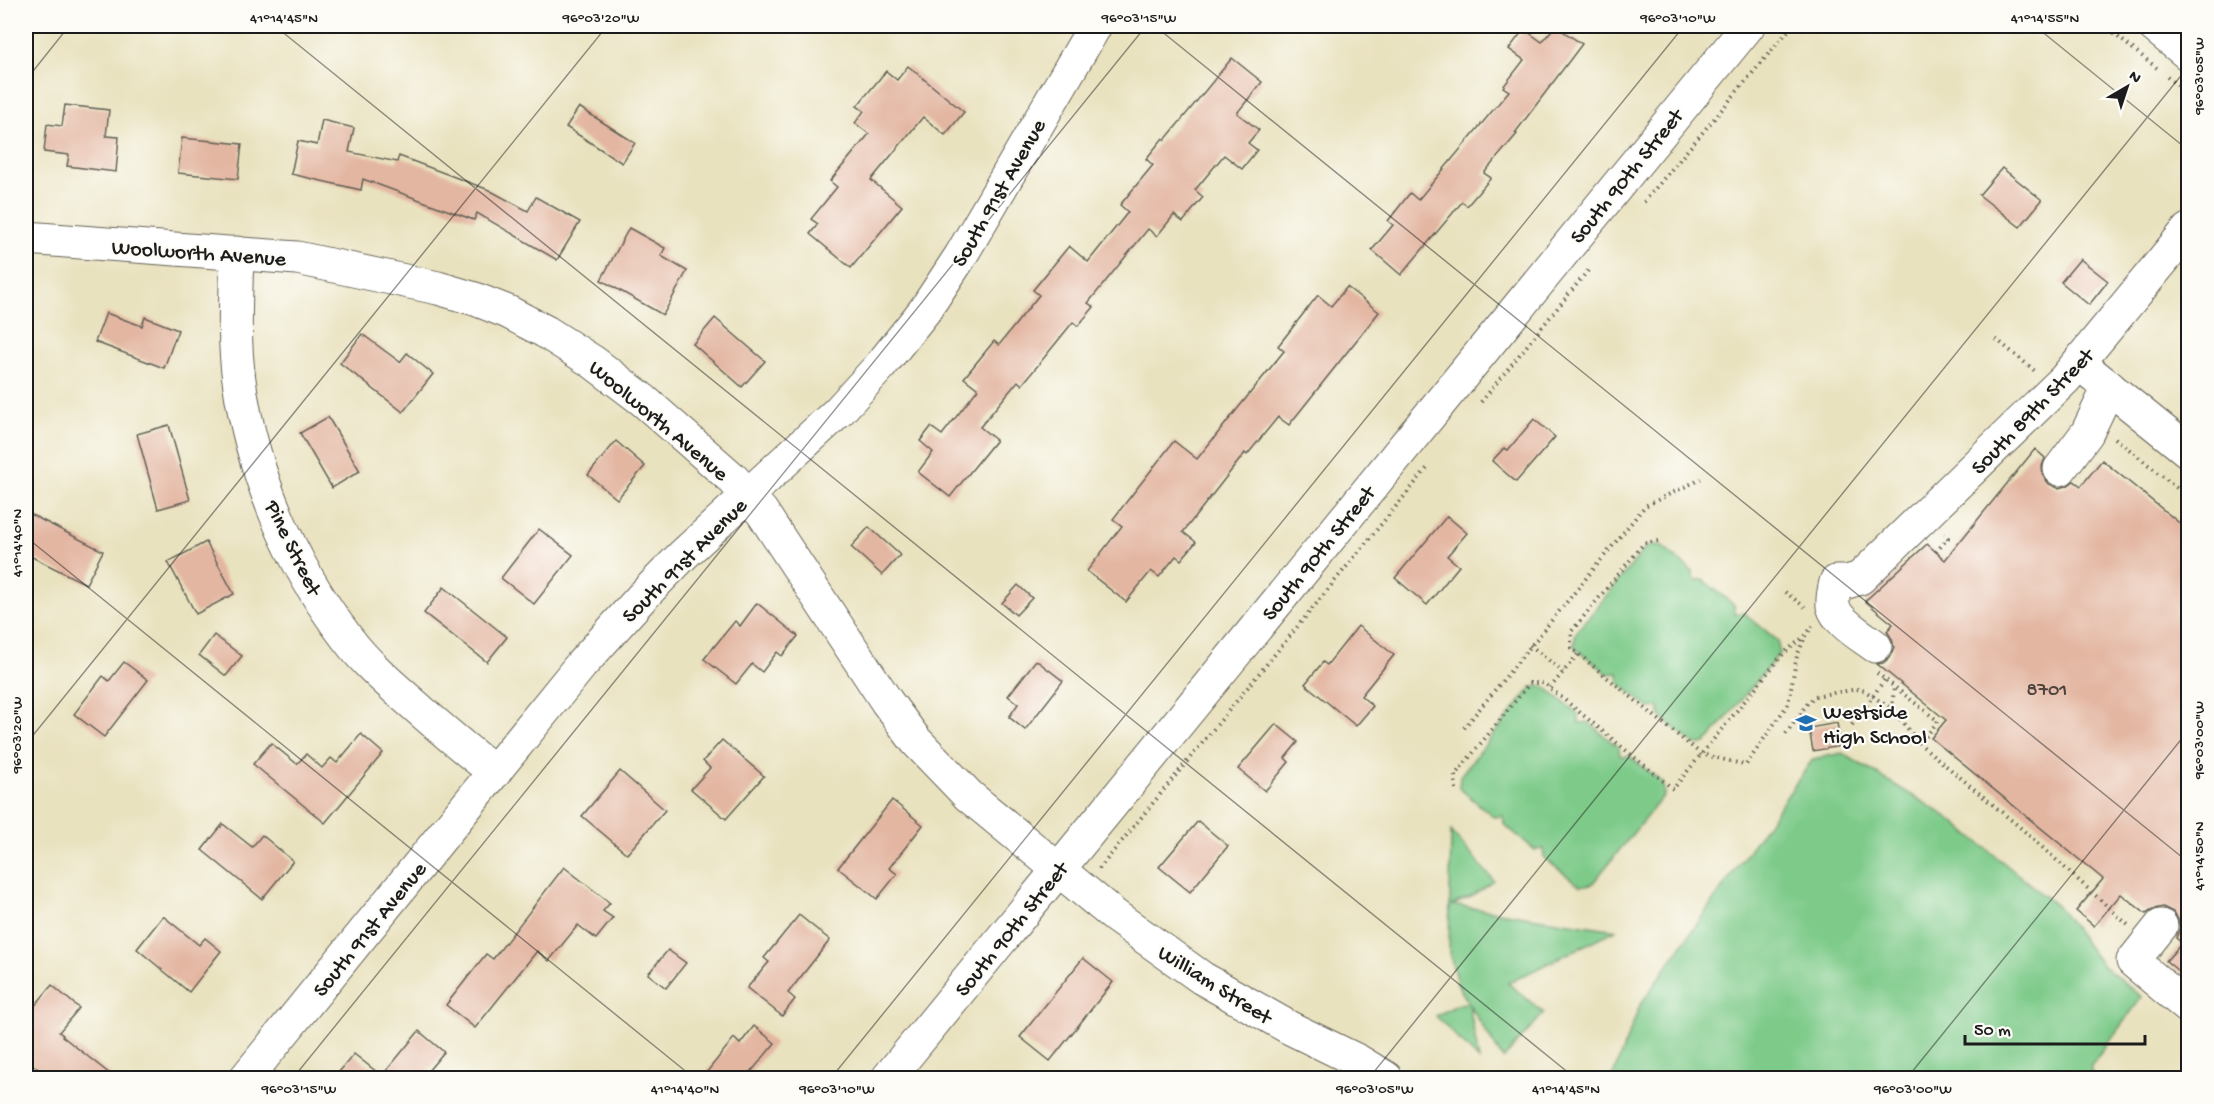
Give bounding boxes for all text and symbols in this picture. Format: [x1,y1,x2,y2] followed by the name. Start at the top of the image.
[250,10,318,28] text: 41°14'45"N
[562,10,640,28] text: 96°03'20"W
[1101,10,1177,28] text: 96°03'15"W
[1639,10,1716,28] text: 96°03'10"W
[2011,10,2080,28] text: 41°14'55"N
[2191,37,2209,116] text: 96°03'05"W
[2097,57,2157,117] north arrow
[2124,67,2145,89] text: N
[1566,103,1692,250] street label: South 90th Street
[948,115,1054,273] street label: South 91st Avenue
[111,236,287,274] street label: Woolworth Avenue
[1967,343,2102,481] street label: South 89th Street
[582,356,733,489] street label: Woolworth Avenue
[1258,480,1384,627] street label: South 90th Street
[618,493,754,630] street label: South 91st Avenue
[257,496,326,602] street label: Pine Street
[9,509,27,577] text: 41°14'40"N
[2027,680,2067,703] house number: 8701
[9,696,27,774] text: 96°03'20"W
[1823,701,1927,752] place label: Westside High School
[2191,701,2209,780] text: 96°03'00"W
[1794,711,1818,735] school or university icon: Westside High School
[2191,821,2209,891] text: 41°14'50"N
[951,856,1077,1003] street label: South 90th Street
[309,857,434,1003] street label: South 91st Avenue
[1152,941,1277,1033] street label: William Street
[1965,1008,2145,1046] scale bar
[1974,1021,2011,1042] text: 50 m
[261,1081,337,1099] text: 96°03'15"W
[651,1081,719,1099] text: 41°14'40"N
[798,1081,875,1099] text: 96°03'10"W
[1335,1081,1414,1099] text: 96°03'05"W
[1532,1081,1600,1099] text: 41°14'45"N
[1873,1081,1952,1099] text: 96°03'00"W

